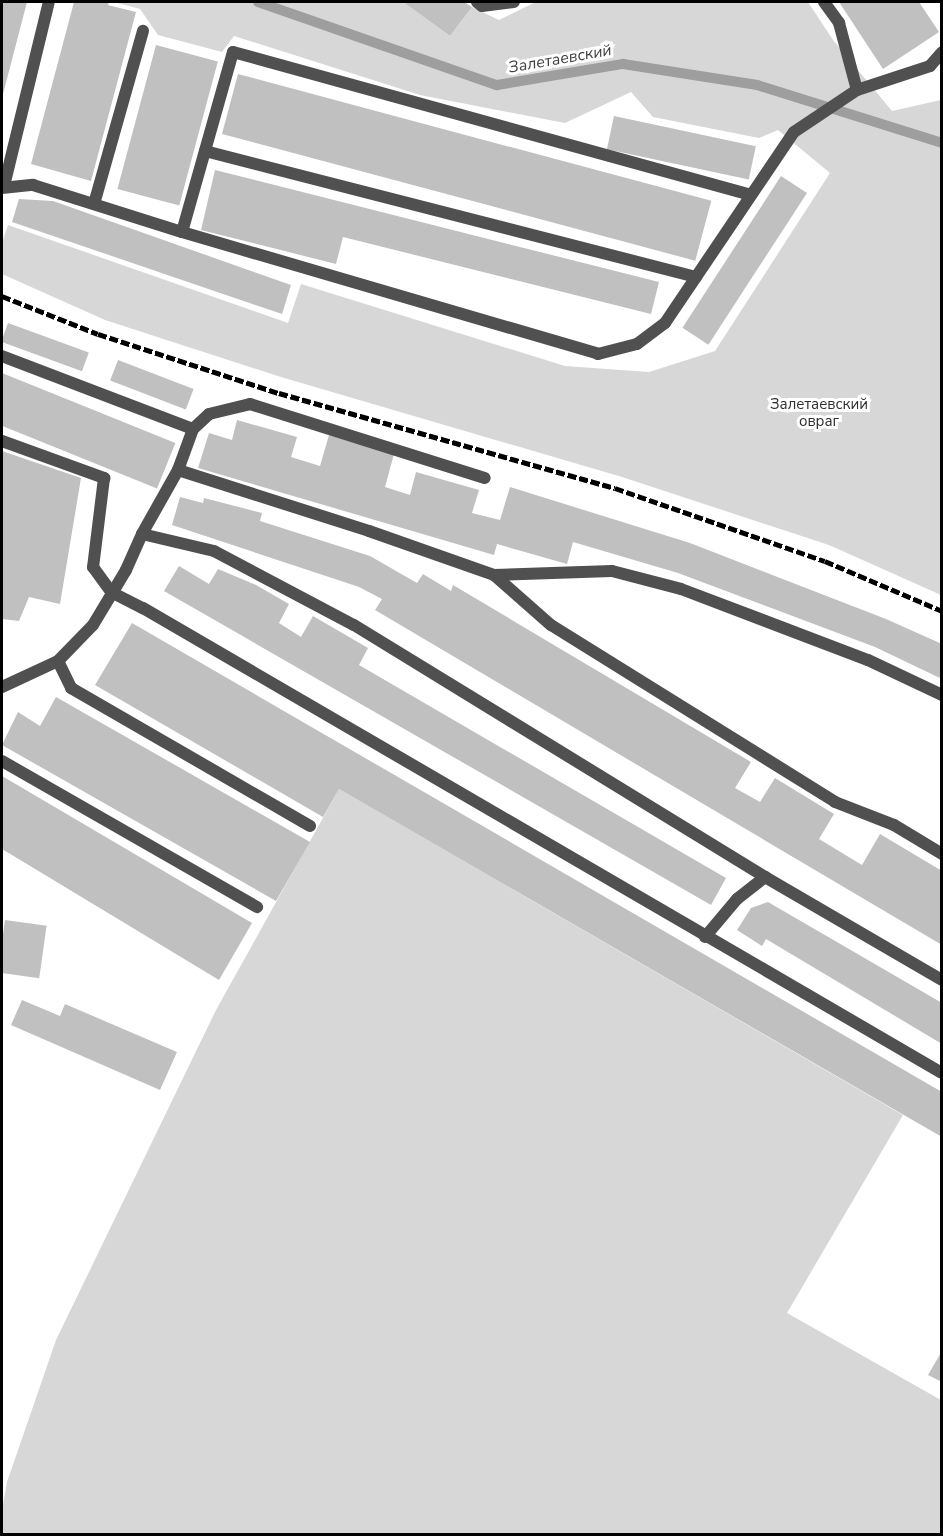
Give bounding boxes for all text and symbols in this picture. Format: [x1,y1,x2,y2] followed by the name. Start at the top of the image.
[507,40,613,78] water label: Залетаевский
[770,395,868,430] park label: Залетаевский овраг

